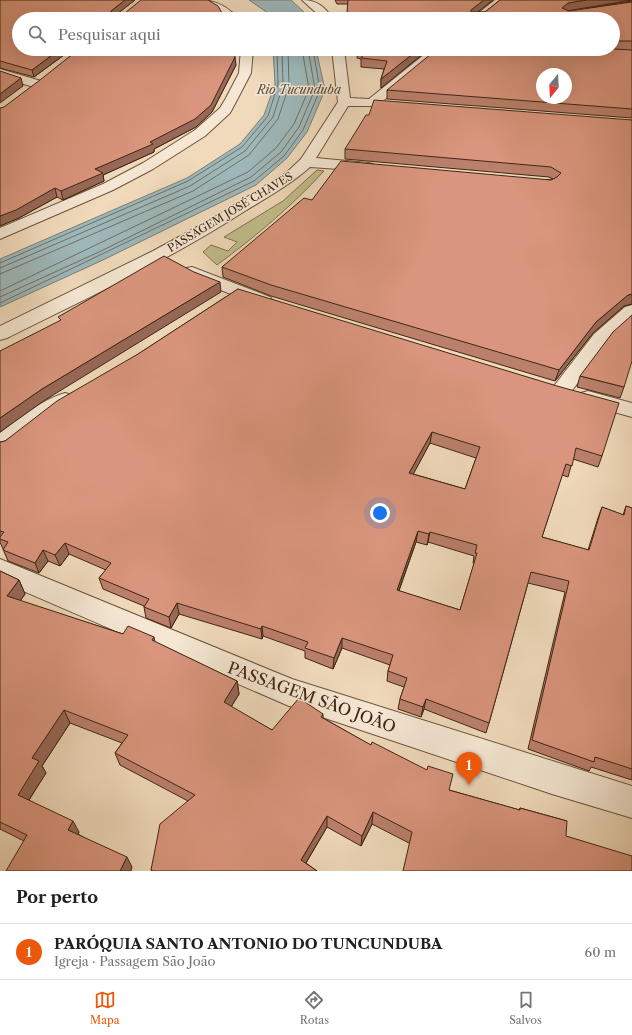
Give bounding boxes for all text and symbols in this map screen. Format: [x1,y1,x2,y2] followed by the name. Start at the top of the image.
[12,12,620,56] search box
[26,23,48,45] icon: search
[58,25,161,44] text: Pesquisar aqui
[536,68,572,104] north arrow
[256,82,341,97] water label: Rio Tucunduba
[165,169,295,255] street label: PASSAGEM JOSÉ CHAVES
[370,503,390,523] your location
[225,656,399,737] street label: PASSAGEM SÃO JOÃO
[456,752,482,785] pin: 1
[16,887,98,907] text: Por perto
[54,934,442,953] text: PARÓQUIA SANTO ANTONIO DO TUNCUNDUBA
[26,944,32,960] text: 1
[585,944,616,960] text: 60 m
[54,953,215,969] text: Igreja · Passagem São João
[90,989,120,1027] tab: Mapa
[300,989,329,1027] tab: Rotas
[509,989,542,1027] tab: Salvos

